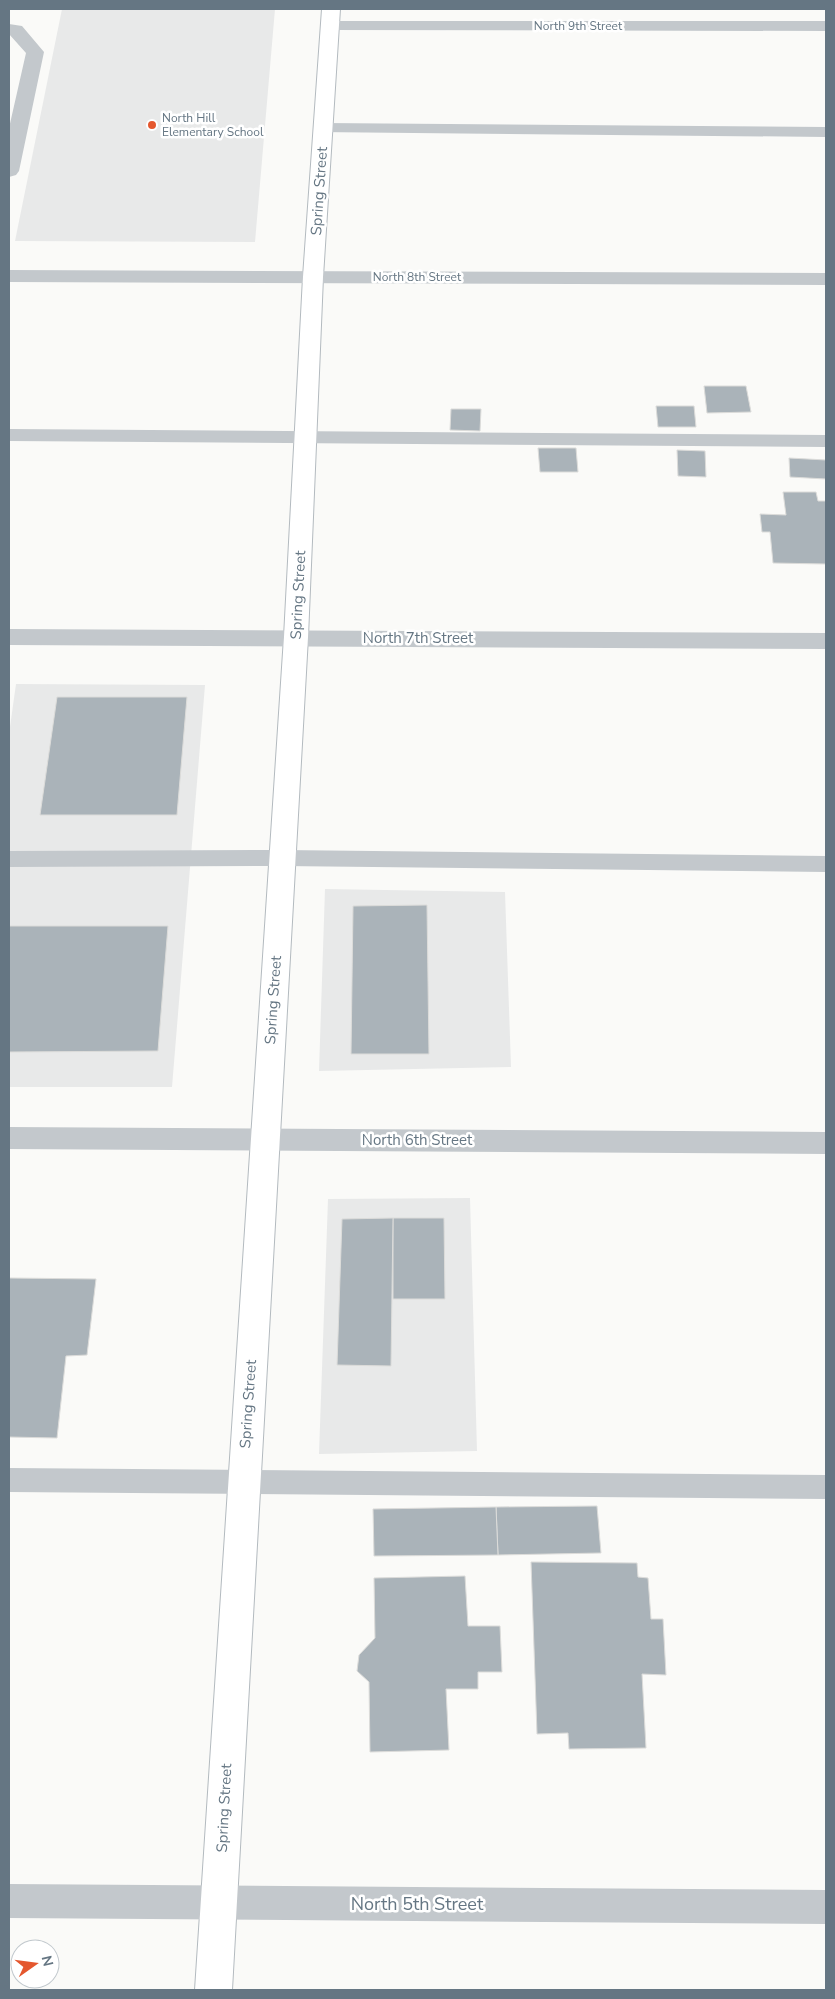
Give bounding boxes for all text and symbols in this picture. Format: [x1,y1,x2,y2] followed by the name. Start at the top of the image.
[534,18,623,34] street label: North 9th Street
[162,110,264,140] place label: North Hill Elementary School
[146,119,158,131] marker: North Hill Elementary School
[306,145,332,236] street label: Spring Street
[373,269,462,285] street label: North 8th Street
[286,549,310,640] street label: Spring Street
[363,628,474,648] street label: North 7th Street
[260,954,286,1045] street label: Spring Street
[362,1130,473,1150] street label: North 6th Street
[235,1358,261,1449] street label: Spring Street
[212,1762,236,1853] street label: Spring Street
[351,1892,484,1916] street label: North 5th Street
[10,1939,60,1989] north arrow
[37,1954,58,1968] text: N

